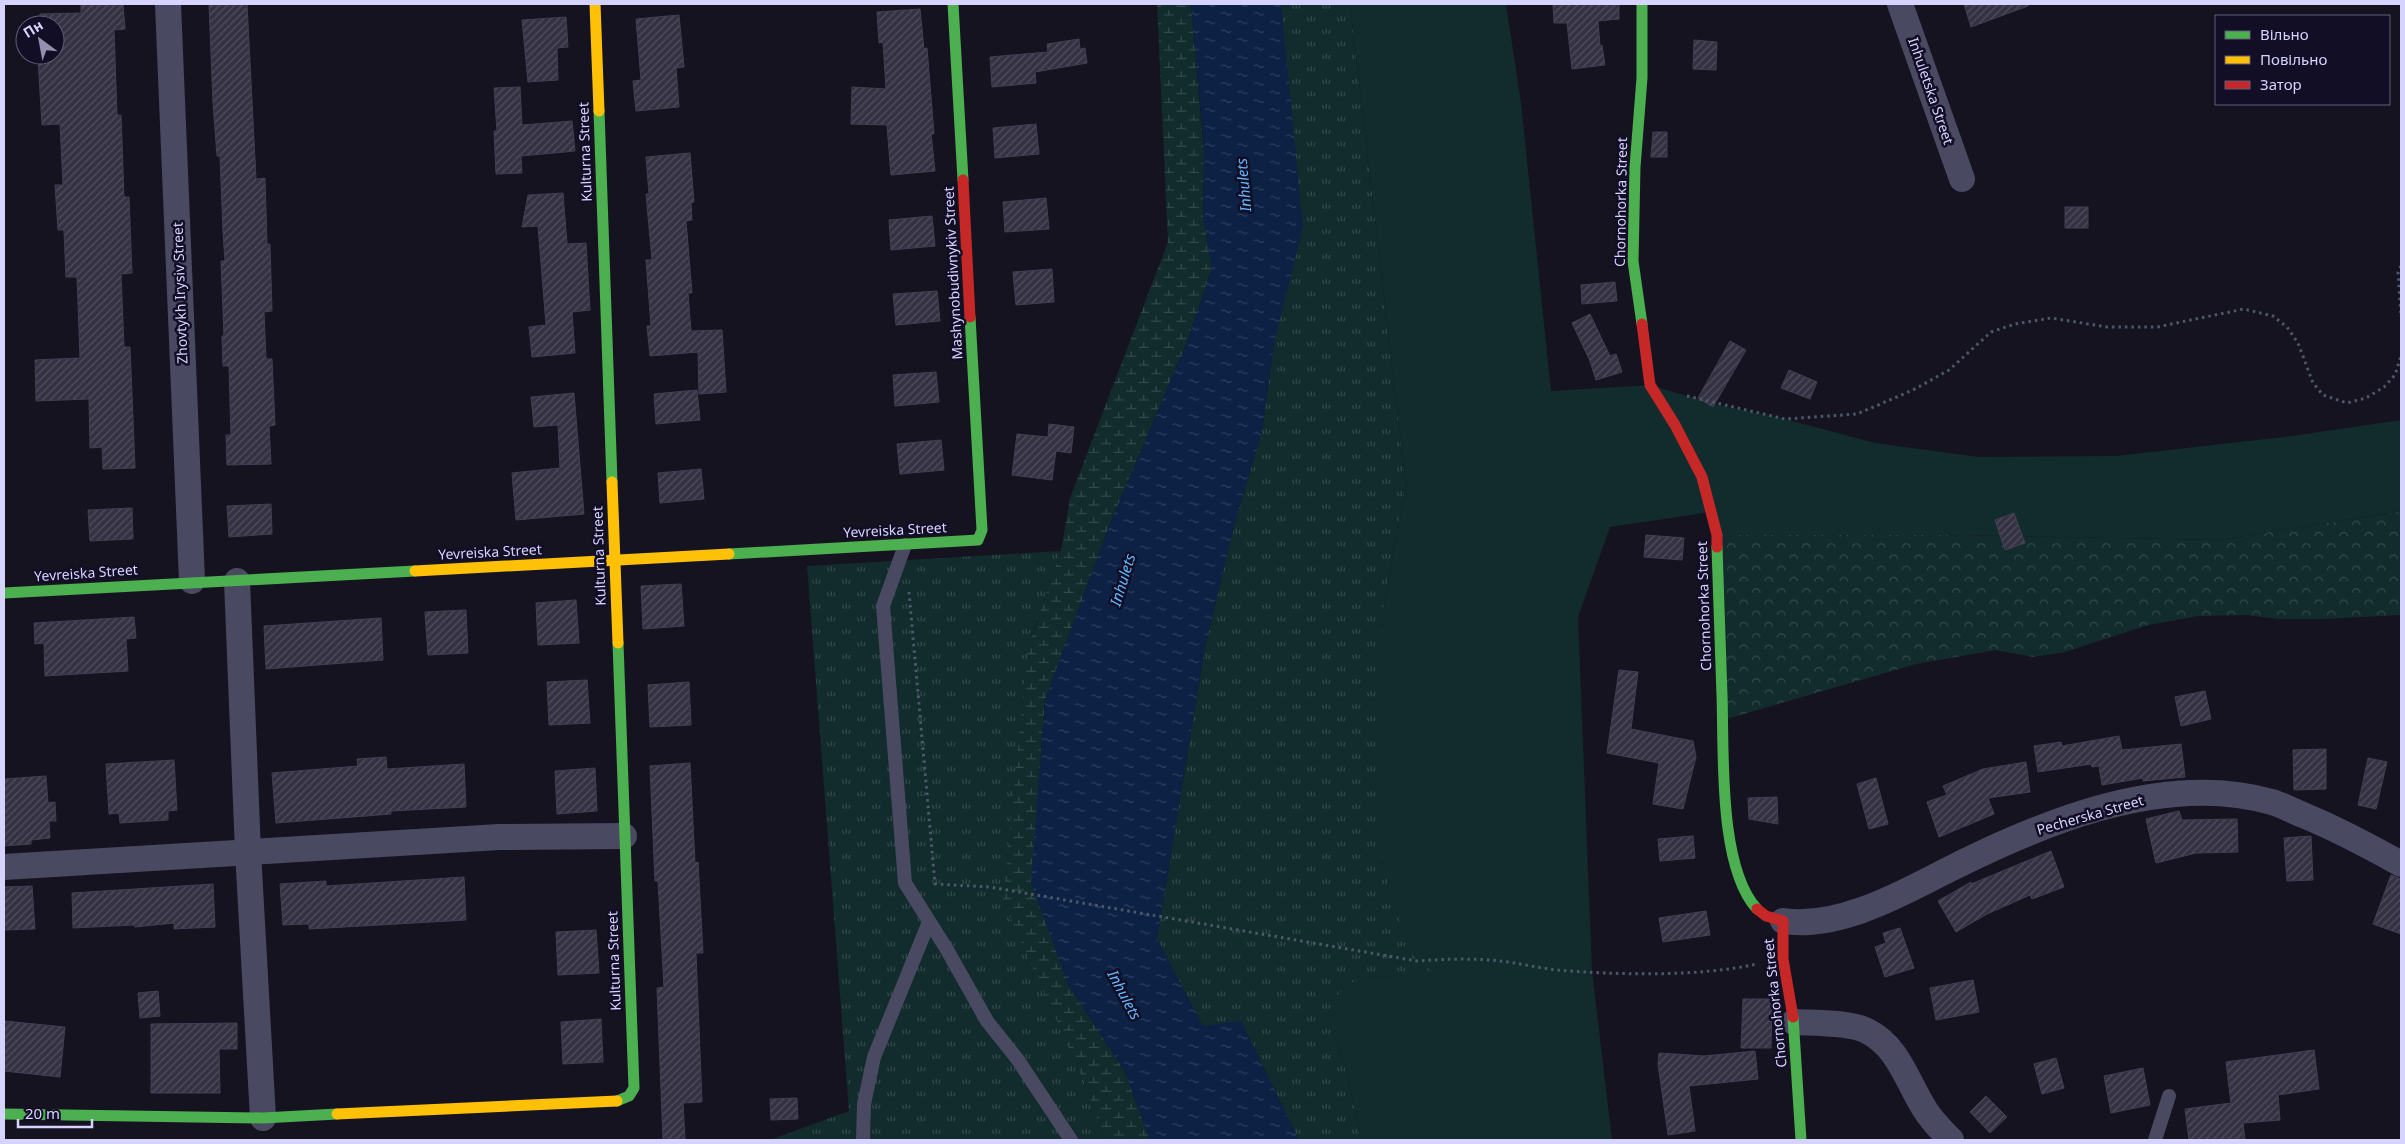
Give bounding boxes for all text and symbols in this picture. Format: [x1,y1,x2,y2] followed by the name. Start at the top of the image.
[15,15,65,65] north arrow
[19,15,46,42] text: Пн
[2215,15,2390,105] legend
[2260,24,2309,44] text: Вільно
[1904,35,1959,147] street label: Inhuletska Street
[2260,49,2327,69] text: Повільно
[2260,74,2302,94] text: Затор
[573,102,596,202] street label: Kulturna Street
[1610,137,1631,267] street label: Chornohorka Street
[1231,157,1255,214] water label: Inhulets
[938,186,967,360] street label: Mashynobudivnykiv Street
[168,222,191,364] street label: Zhovtykh Irysiv Street
[587,506,610,606] street label: Kulturna Street
[843,517,947,542] street label: Yevreiska Street
[438,539,542,564] street label: Yevreiska Street
[1692,541,1715,671] street label: Chornohorka Street
[1104,551,1140,609] water label: Inhulets
[34,559,138,586] street label: Yevreiska Street
[2034,790,2145,839] street label: Pecherska Street
[602,911,625,1011] street label: Kulturna Street
[1758,937,1791,1069] street label: Chornohorka Street
[1103,965,1147,1023] water label: Inhulets
[18,1096,91,1128] scale bar
[25,1103,60,1123] text: 20 m

